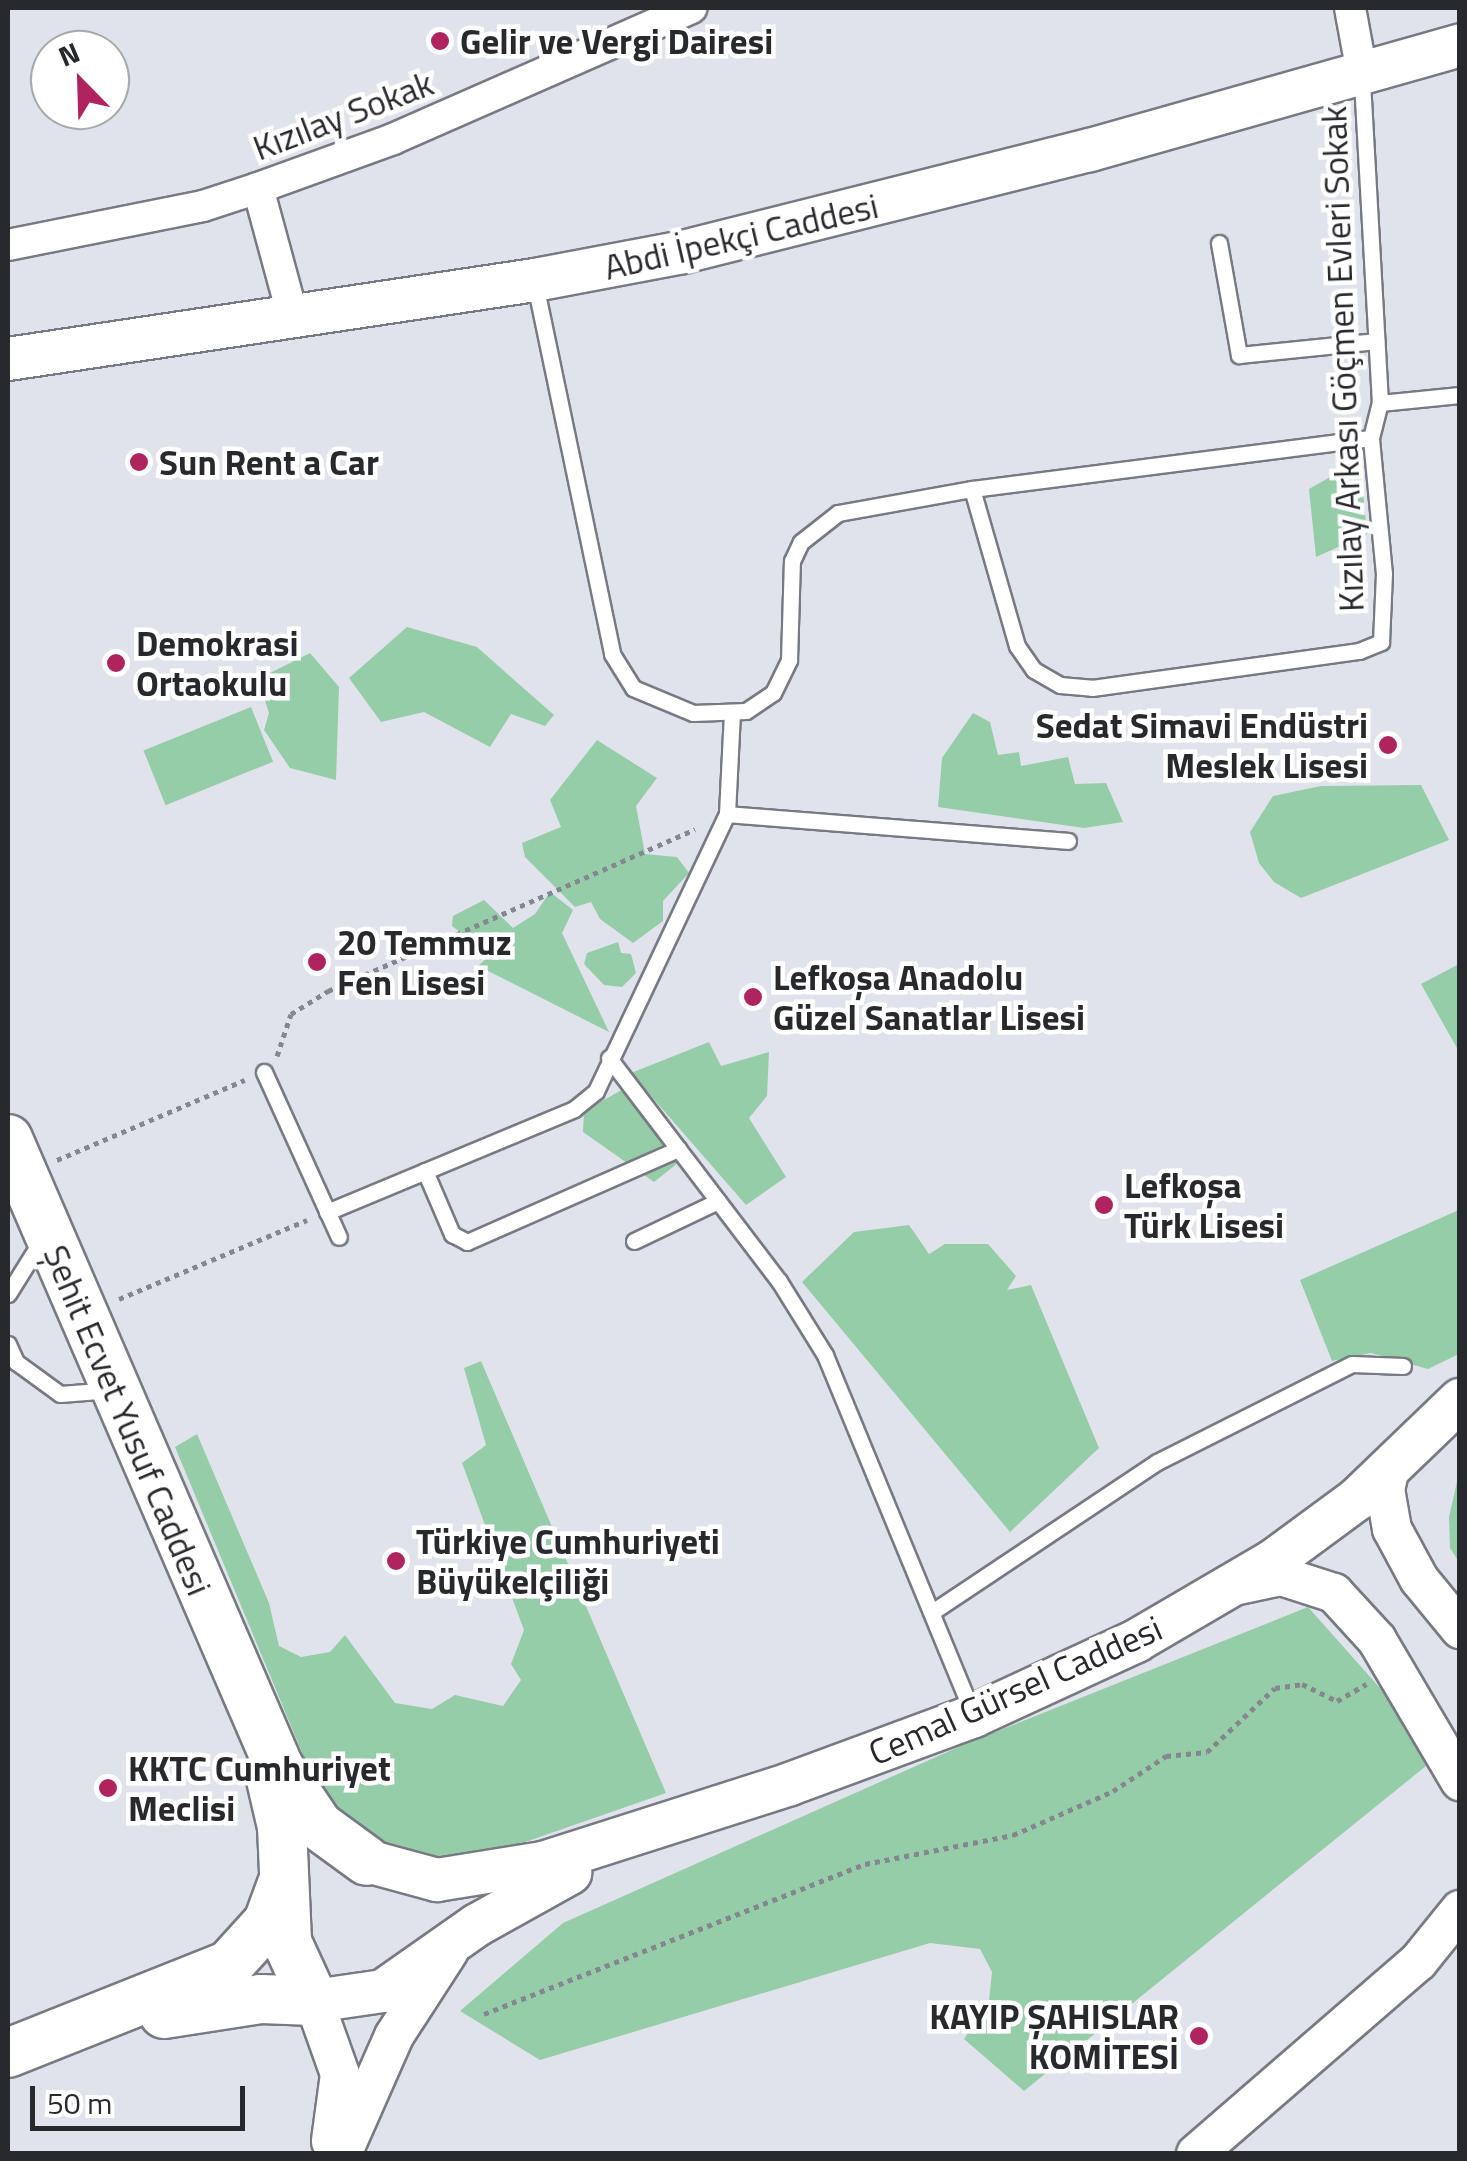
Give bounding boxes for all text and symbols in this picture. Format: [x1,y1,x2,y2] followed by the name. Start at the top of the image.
[460,20,773,62] place label: Gelir ve Vergi Dairesi
[30,30,130,130] north arrow
[52,30,86,77] text: N
[429,30,451,52] marker: Gelir ve Vergi Dairesi
[247,61,439,169] street label: Kızılay Sokak
[1312,105,1372,613] street label: Kızılay Arkası Göçmen Evleri Sokak
[600,184,882,288] street label: Abdi İpekçi Caddesi
[159,441,379,483] place label: Sun Rent a Car
[128,451,150,473] marker: Sun Rent a Car
[136,622,299,704] place label: Demokrasi Ortaokulu
[105,652,127,674] marker: Demokrasi Ortaokulu
[1036,704,1368,786] place label: Sedat Simavi Endüstri Meslek Lisesi
[1377,734,1399,756] marker: Sedat Simavi Endüstri Meslek Lisesi
[337,921,512,1003] place label: 20 Temmuz Fen Lisesi
[306,951,328,973] marker: 20 Temmuz Fen Lisesi
[773,956,1085,1038] place label: Lefkoşa Anadolu Güzel Sanatlar Lisesi
[742,986,764,1008] marker: Lefkoşa Anadolu Güzel Sanatlar Lisesi
[1124,1164,1284,1246] place label: Lefkoşa Türk Lisesi
[1093,1194,1115,1216] marker: Lefkoşa Türk Lisesi
[35,1239,221,1601] street label: Şehit Ecvet Yusuf Caddesi
[416,1520,720,1602] place label: Türkiye Cumhuriyeti Büyükelçiliği
[385,1550,407,1572] marker: Türkiye Cumhuriyeti Büyükelçiliği
[862,1607,1168,1773] street label: Cemal Gürsel Caddesi
[128,1747,391,1829] place label: KKTC Cumhuriyet Meclisi
[97,1777,119,1799] marker: KKTC Cumhuriyet Meclisi
[929,1995,1179,2077] place label: KAYIP ŞAHISLAR KOMİTESİ
[1188,2025,1210,2047] marker: KAYIP ŞAHISLAR KOMİTESİ
[35,2066,250,2128] scale bar
[47,2080,112,2126] text: 50 m

